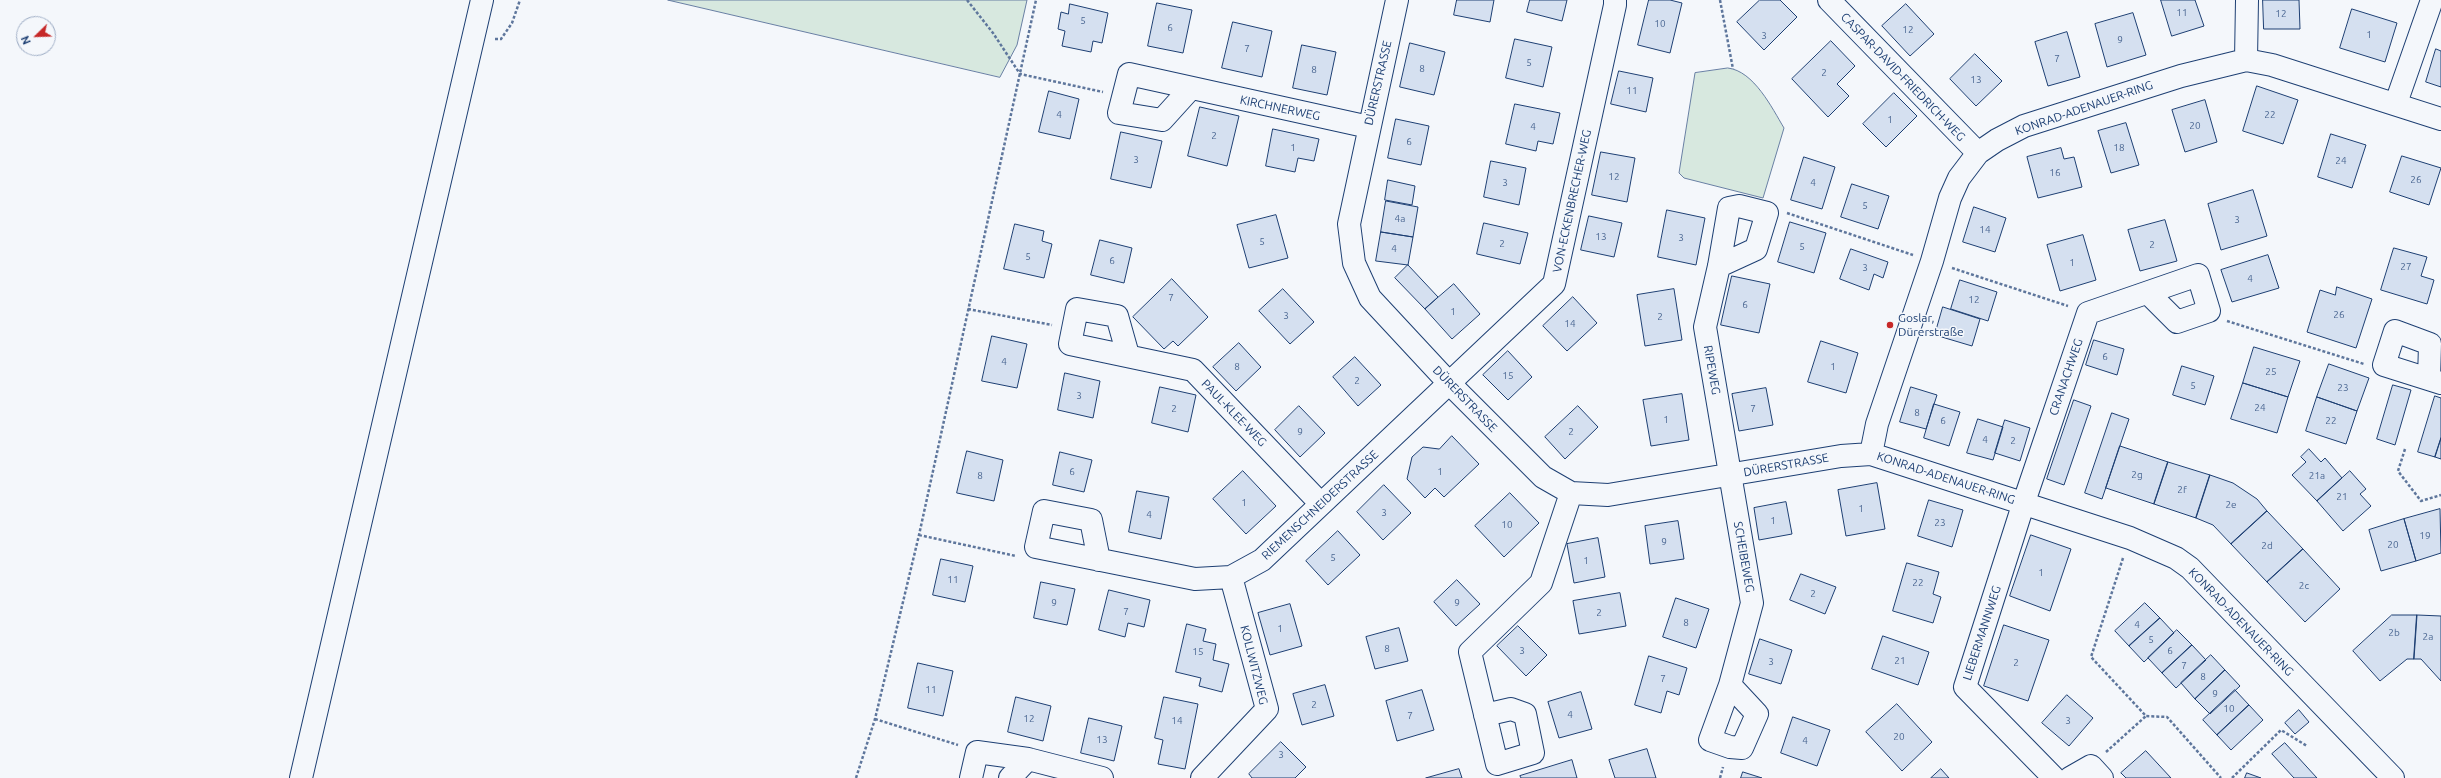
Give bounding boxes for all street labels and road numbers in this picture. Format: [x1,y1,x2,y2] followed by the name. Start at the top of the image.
[1838,10,1968,144] street label: CASPAR-DAVID-FRIEDRICH-WEG
[1361,39,1395,127] street label: DÜRERSTRASSE
[2013,78,2155,138] street label: KONRAD-ADENAUER-RING
[1238,92,1322,124] street label: KIRCHNERWEG
[1550,128,1594,274] street label: VON-ECKENBRECHER-WEG
[2046,337,2086,417] street label: CRANACHWEG
[1701,344,1723,396] street label: RIPEWEG
[1430,363,1500,435] street label: DÜRERSTRASSE
[1198,377,1270,449] street label: PAUL-KLEE-WEG
[1259,447,1381,563] street label: RIEMENSCHNEIDERSTRASSE
[1875,449,2017,507] street label: KONRAD-ADENAUER-RING
[1742,450,1830,480] street label: DÜRERSTRASSE
[1731,520,1757,594] street label: SCHEIBEWEG
[2186,565,2296,679] street label: KONRAD-ADENAUER-RING
[1960,584,2004,682] street label: LIEBERMANNWEG
[1237,624,1271,706] street label: KOLLWITZWEG

